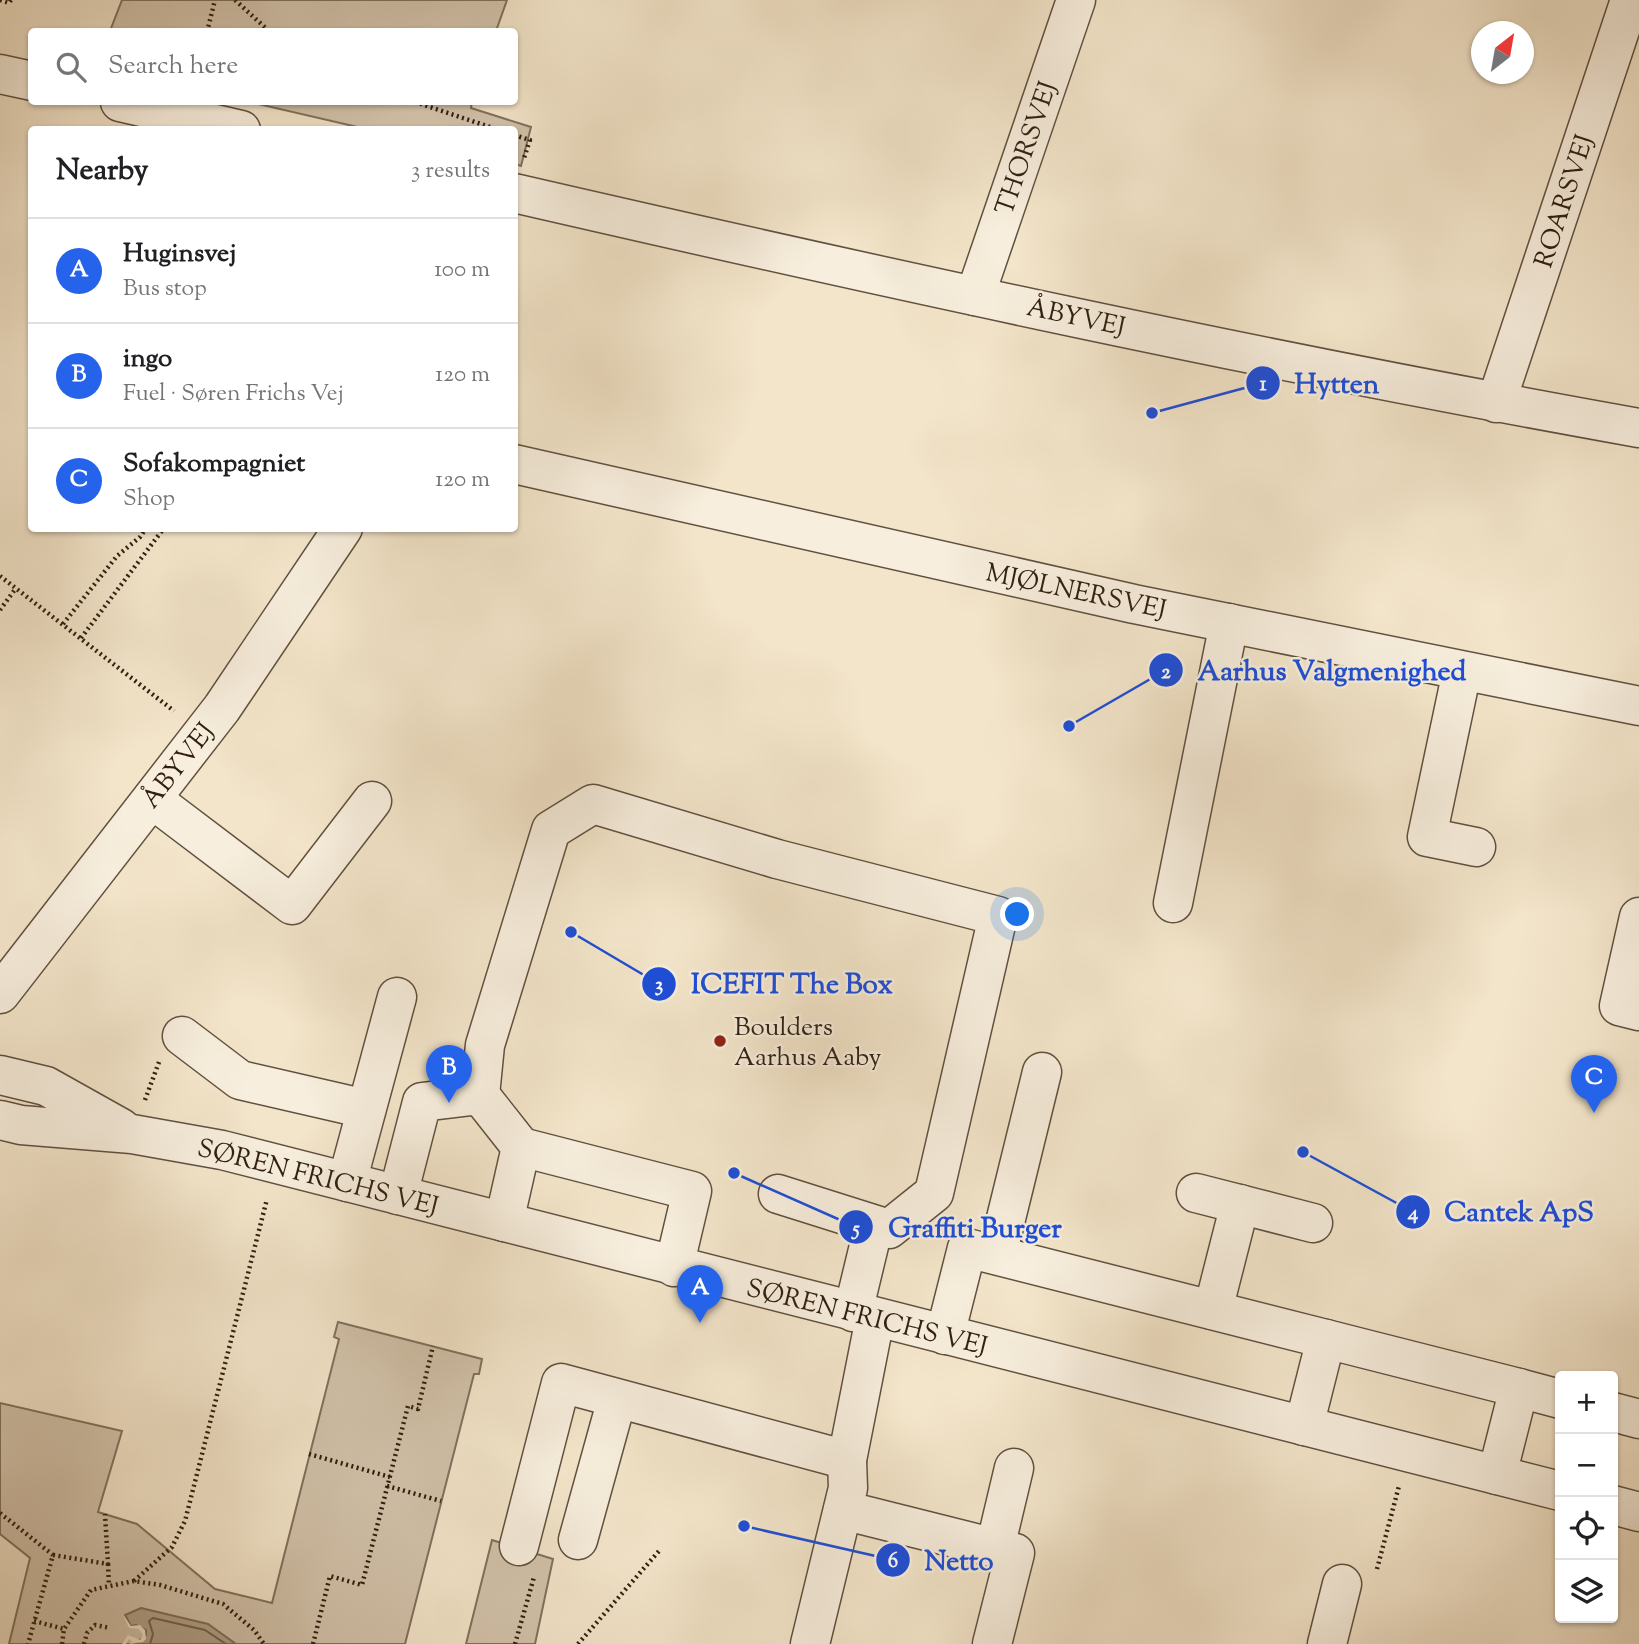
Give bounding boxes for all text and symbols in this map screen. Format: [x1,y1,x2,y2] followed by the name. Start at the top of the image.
[1471,21,1534,84] north arrow
[28,28,518,105] search box
[52,48,90,86] icon: search
[108,48,238,85] text: Search here
[987,77,1068,220] street label: THORSVEJ
[1527,130,1604,273] street label: ROARSVEJ
[56,150,148,193] text: Nearby
[411,155,490,188] text: 3 results
[123,236,236,273] text: Huginsvej
[70,254,88,287] text: A
[434,254,490,287] text: 100 m
[123,273,207,306] text: Bus stop
[1023,290,1128,347] street label: ÅBYVEJ
[123,341,172,378] text: ingo
[72,359,86,392] text: B
[435,359,490,392] text: 120 m
[1246,359,1394,408] callout: Hytten
[1295,366,1380,406] text: Hytten
[1259,370,1267,400] text: 1
[123,378,344,411] text: Fuel · Søren Frichs Vej
[123,446,305,483] text: Sofakompagniet
[70,464,88,497] text: C
[435,464,490,497] text: 120 m
[123,483,175,516] text: Shop
[982,555,1169,630] street label: MJØLNERSVEJ
[1149,646,1481,695] callout: Aarhus Valgmenighed
[1198,653,1467,693] text: Aarhus Valgmenighed
[1161,658,1171,688] text: 2
[134,716,224,817] street label: ÅBYVEJ
[1000,897,1034,931] your location
[642,959,907,1008] callout: ICEFIT The Box
[691,966,894,1006] text: ICEFIT The Box
[655,971,663,1001] text: 3
[734,1010,881,1077] place label: Boulders Aarhus Aaby
[712,1033,728,1049] marker: Boulders Aarhus Aaby
[426,1045,472,1103] pin: B
[1571,1055,1617,1113] pin: C
[193,1131,442,1226] street label: SØREN FRICHS VEJ
[1395,1187,1608,1236] callout: Cantek ApS
[1444,1194,1594,1234] text: Cantek ApS
[1407,1199,1419,1229] text: 4
[839,1203,1076,1252] callout: Graffiti Burger
[888,1210,1062,1250] text: Graffiti Burger
[850,1215,860,1245] text: 5
[677,1265,723,1323] pin: A
[742,1271,991,1366] street label: SØREN FRICHS VEJ
[1555,1371,1618,1623] map controls
[1555,1371,1618,1434] button: +
[1555,1434,1618,1497] button: −
[1555,1497,1618,1560] button: locate
[875,1536,1008,1585] callout: Netto
[924,1543,994,1583] text: Netto
[888,1547,898,1577] text: 6
[1555,1560,1618,1623] button: layers

